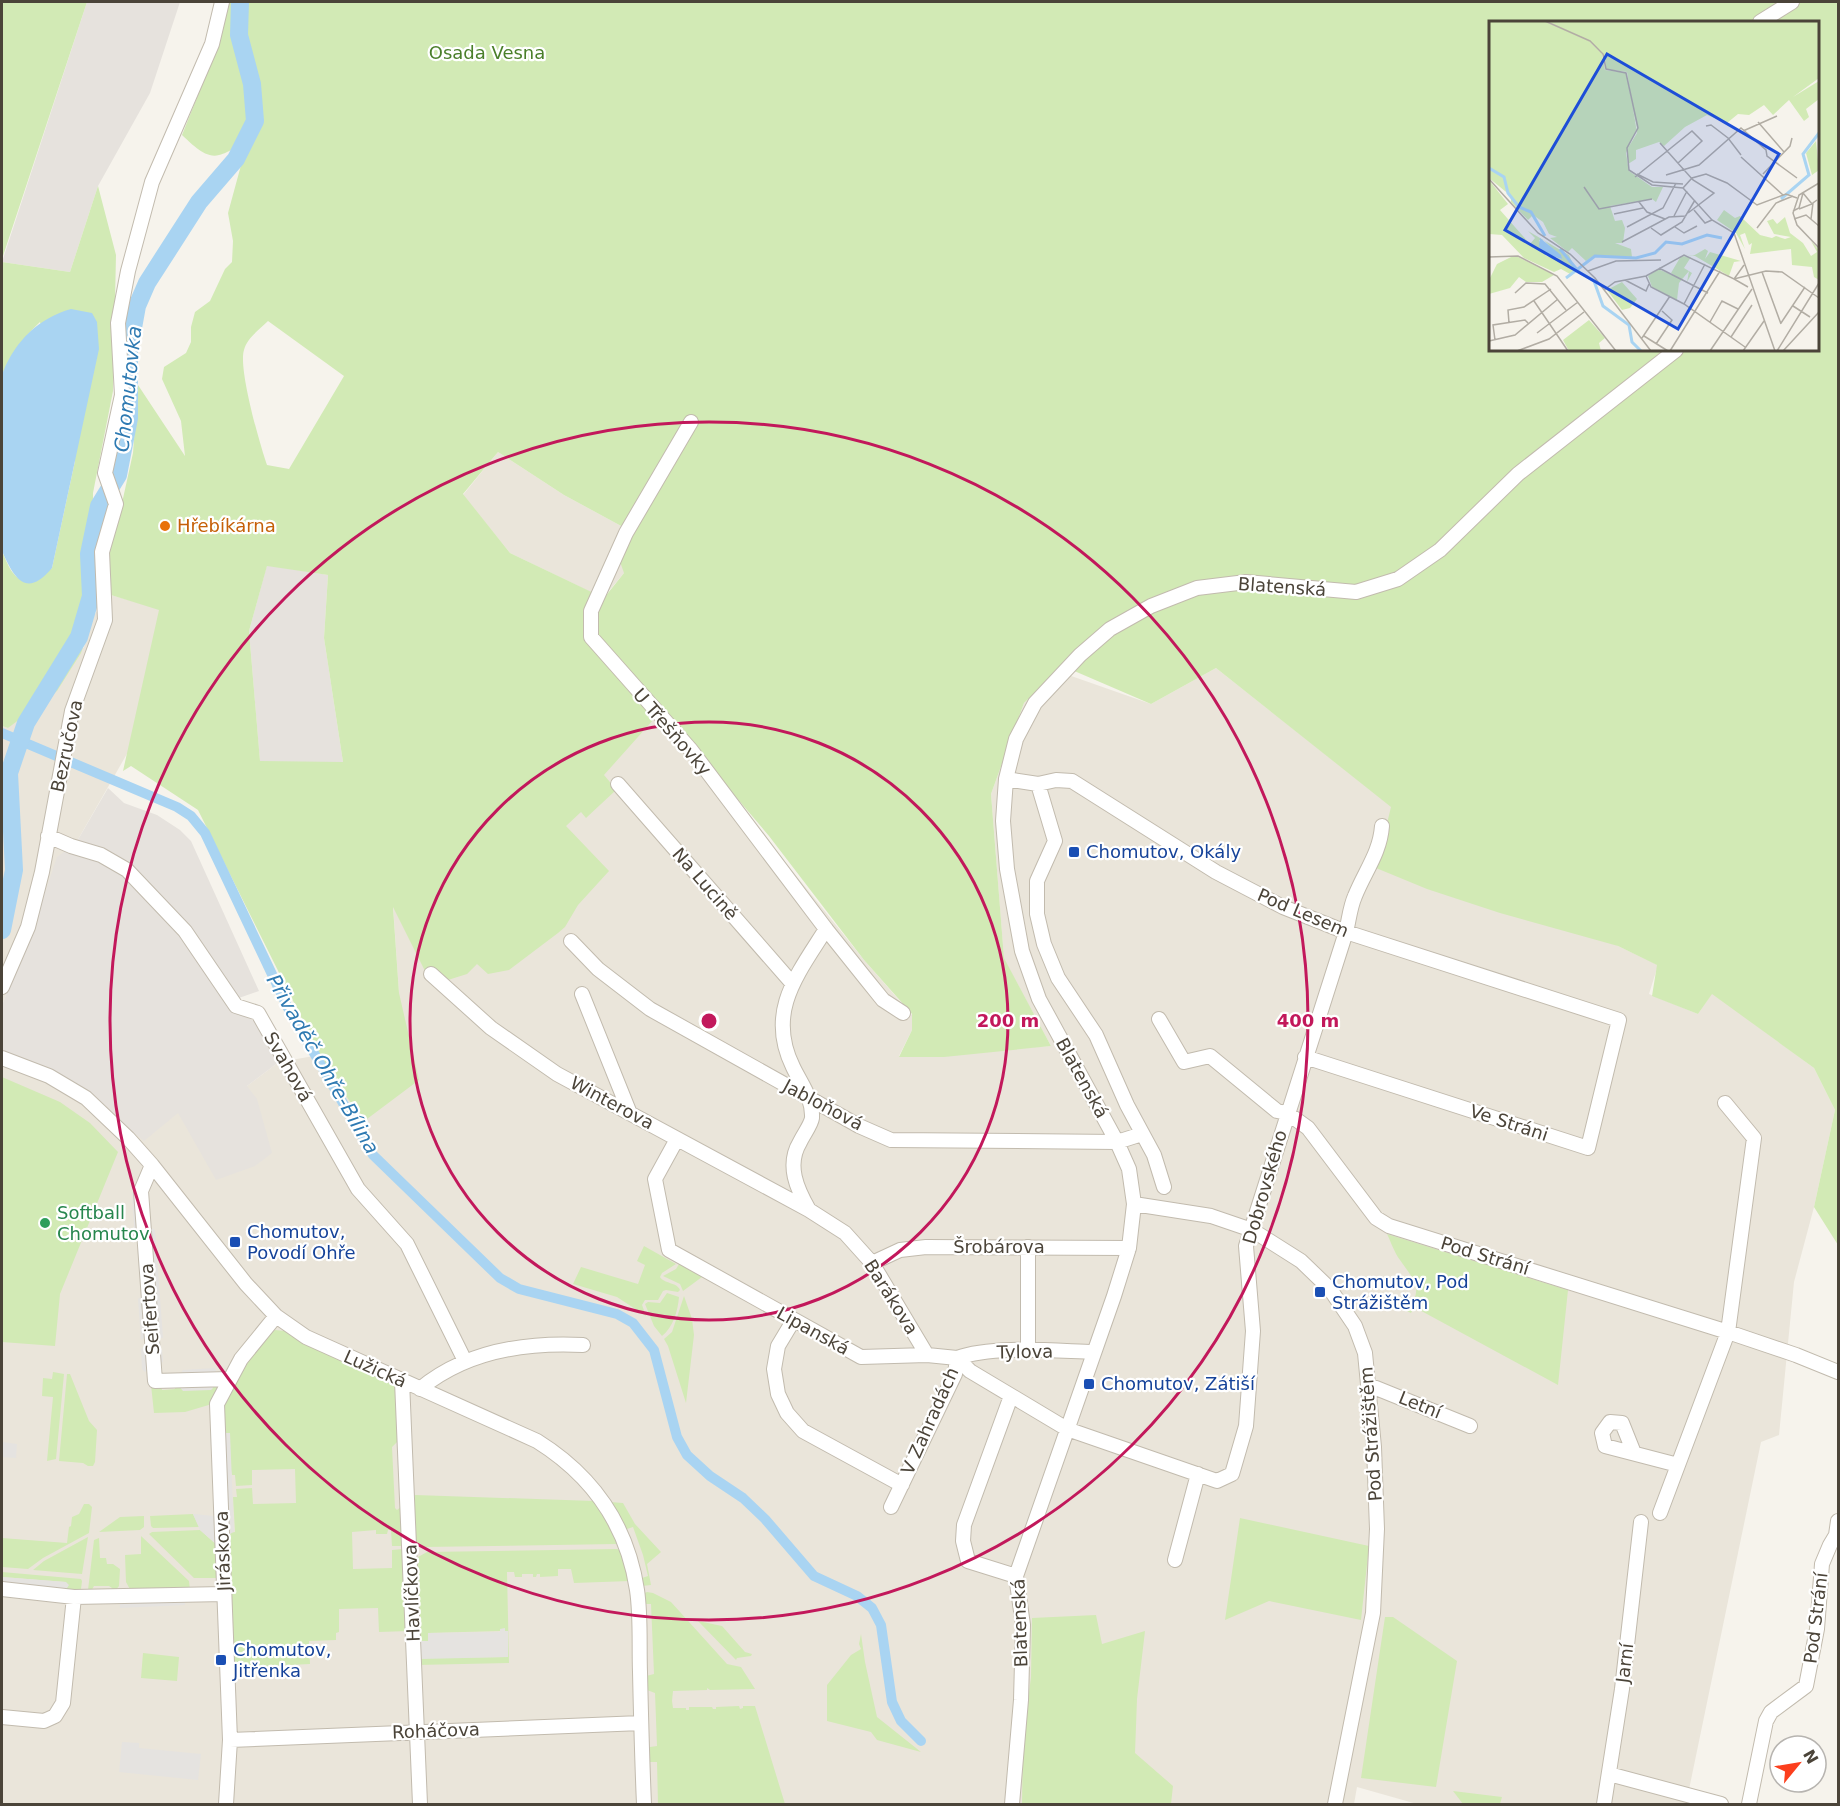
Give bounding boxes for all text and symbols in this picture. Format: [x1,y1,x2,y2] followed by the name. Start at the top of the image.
[1489,21,1819,351] inset map
[429,42,545,63] park label: Osada Vesna
[109,325,147,453] water label: Chomutovka
[177,515,276,536] place label: Hřebíkárna
[158,519,172,533] marker: Hřebíkárna
[1237,573,1327,600] street label: Blatenská
[629,684,716,780] street label: U Třešňovky
[46,698,87,794] street label: Bezručova
[1086,841,1241,862] place label: Chomutov, Okály
[668,843,742,924] street label: Na Lucině
[1067,845,1081,859] marker: Chomutov, Okály
[1254,884,1352,941] street label: Pod Lesem
[262,970,384,1158] water label: Přivaděč Ohře-Bílina
[977,1010,1039,1031] text: 200 m
[1277,1010,1339,1031] text: 400 m
[699,1011,719,1031] centre of rings
[260,1028,317,1105] street label: Svahová
[1052,1034,1113,1122] street label: Blatenská
[567,1072,658,1133] street label: Winterova
[779,1074,867,1134] street label: Jabloňová
[1467,1100,1551,1145] street label: Ve Stráni
[1238,1127,1291,1246] street label: Dobrovského
[57,1202,150,1244] place label: Softball Chomutov
[38,1216,52,1230] marker: Softball Chomutov
[247,1221,356,1263] place label: Chomutov, Povodí Ohře
[1438,1232,1533,1279] street label: Pod Strání
[228,1235,242,1249] marker: Chomutov, Povodí Ohře
[953,1236,1045,1257] street label: Šrobárova
[860,1255,923,1338] street label: Barákova
[136,1262,163,1356] street label: Seifertova
[1332,1271,1469,1313] place label: Chomutov, Pod Strážištěm
[1313,1285,1327,1299] marker: Chomutov, Pod Strážištěm
[773,1302,853,1359] street label: Lipanská
[996,1341,1053,1363] street label: Tylova
[341,1345,410,1392] street label: Lužická
[897,1364,963,1478] street label: V Zahradách
[1355,1366,1386,1502] street label: Pod Strážištěm
[1101,1373,1256,1394] place label: Chomutov, Zátiší
[1082,1377,1096,1391] marker: Chomutov, Zátiší
[1396,1387,1446,1423] street label: Letní
[211,1510,234,1593] street label: Jiráskova
[399,1544,424,1642] street label: Havlíčkova
[1799,1570,1832,1665] street label: Pod Strání
[1007,1578,1032,1668] street label: Blatenská
[232,1639,331,1681] place label: Chomutov, Jitřenka
[1612,1641,1637,1685] street label: Jarní
[214,1653,228,1667] marker: Chomutov, Jitřenka
[392,1718,480,1743] street label: Roháčova
[1768,1734,1828,1794] north arrow
[1799,1746,1822,1767] text: N

